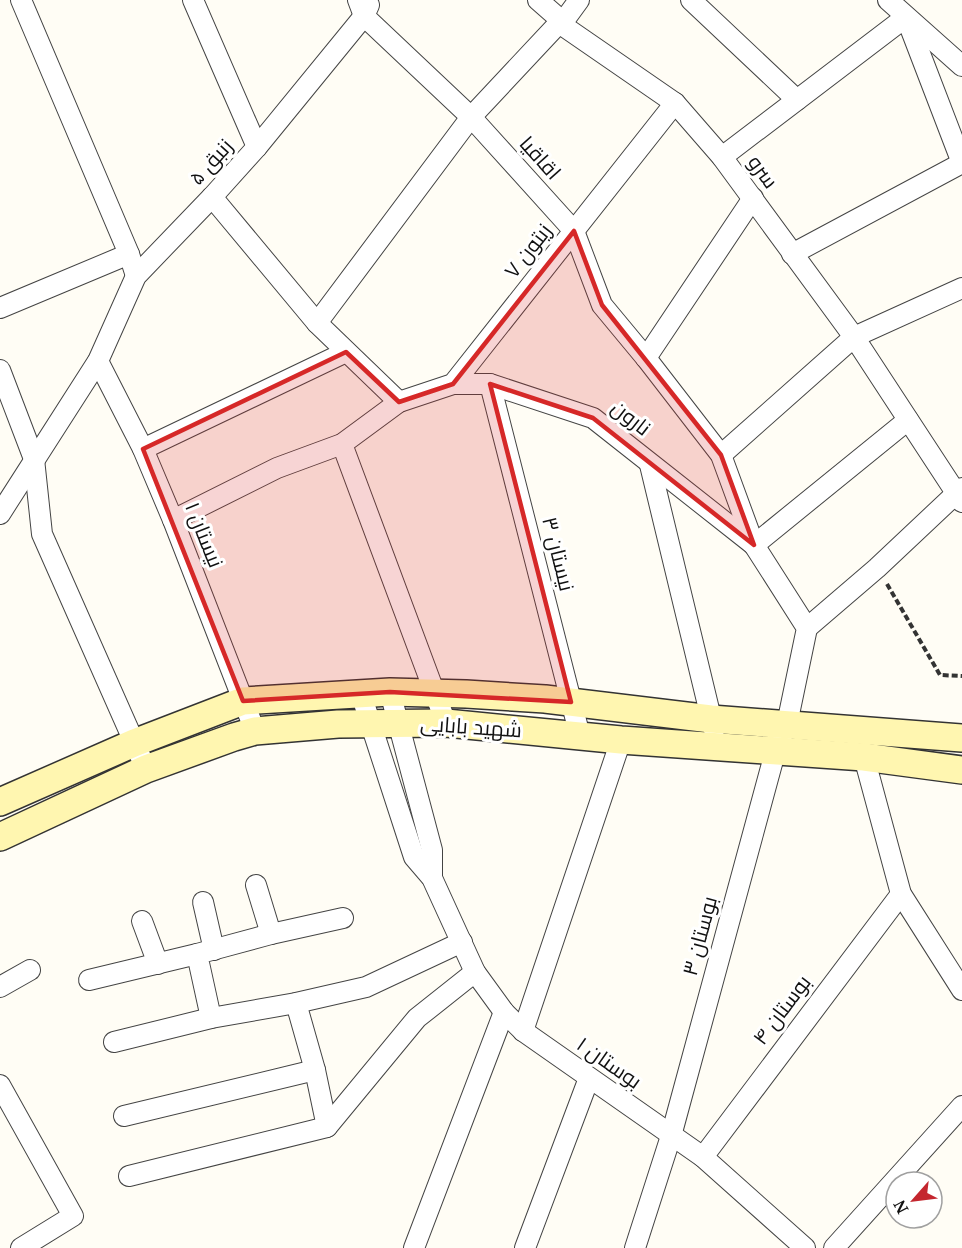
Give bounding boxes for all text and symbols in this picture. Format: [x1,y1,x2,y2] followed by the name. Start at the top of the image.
[514,129,568,185] street label: اقاقیا
[182,132,238,190] street label: زنبق ۵
[742,149,785,194] street label: سرو
[497,217,557,283] street label: زیتون ۷
[606,393,657,441] street label: نارون
[179,498,231,571] street label: نیستان ۱
[536,514,582,594] street label: نیستان ۳
[419,708,523,744] street label: شهید بابایی
[675,893,723,979] street label: بوستان ۳
[746,969,817,1050] street label: بوستان ۴
[571,1030,648,1095] street label: بوستان ۱
[884,1170,944,1230] north arrow
[888,1196,913,1218] text: N

